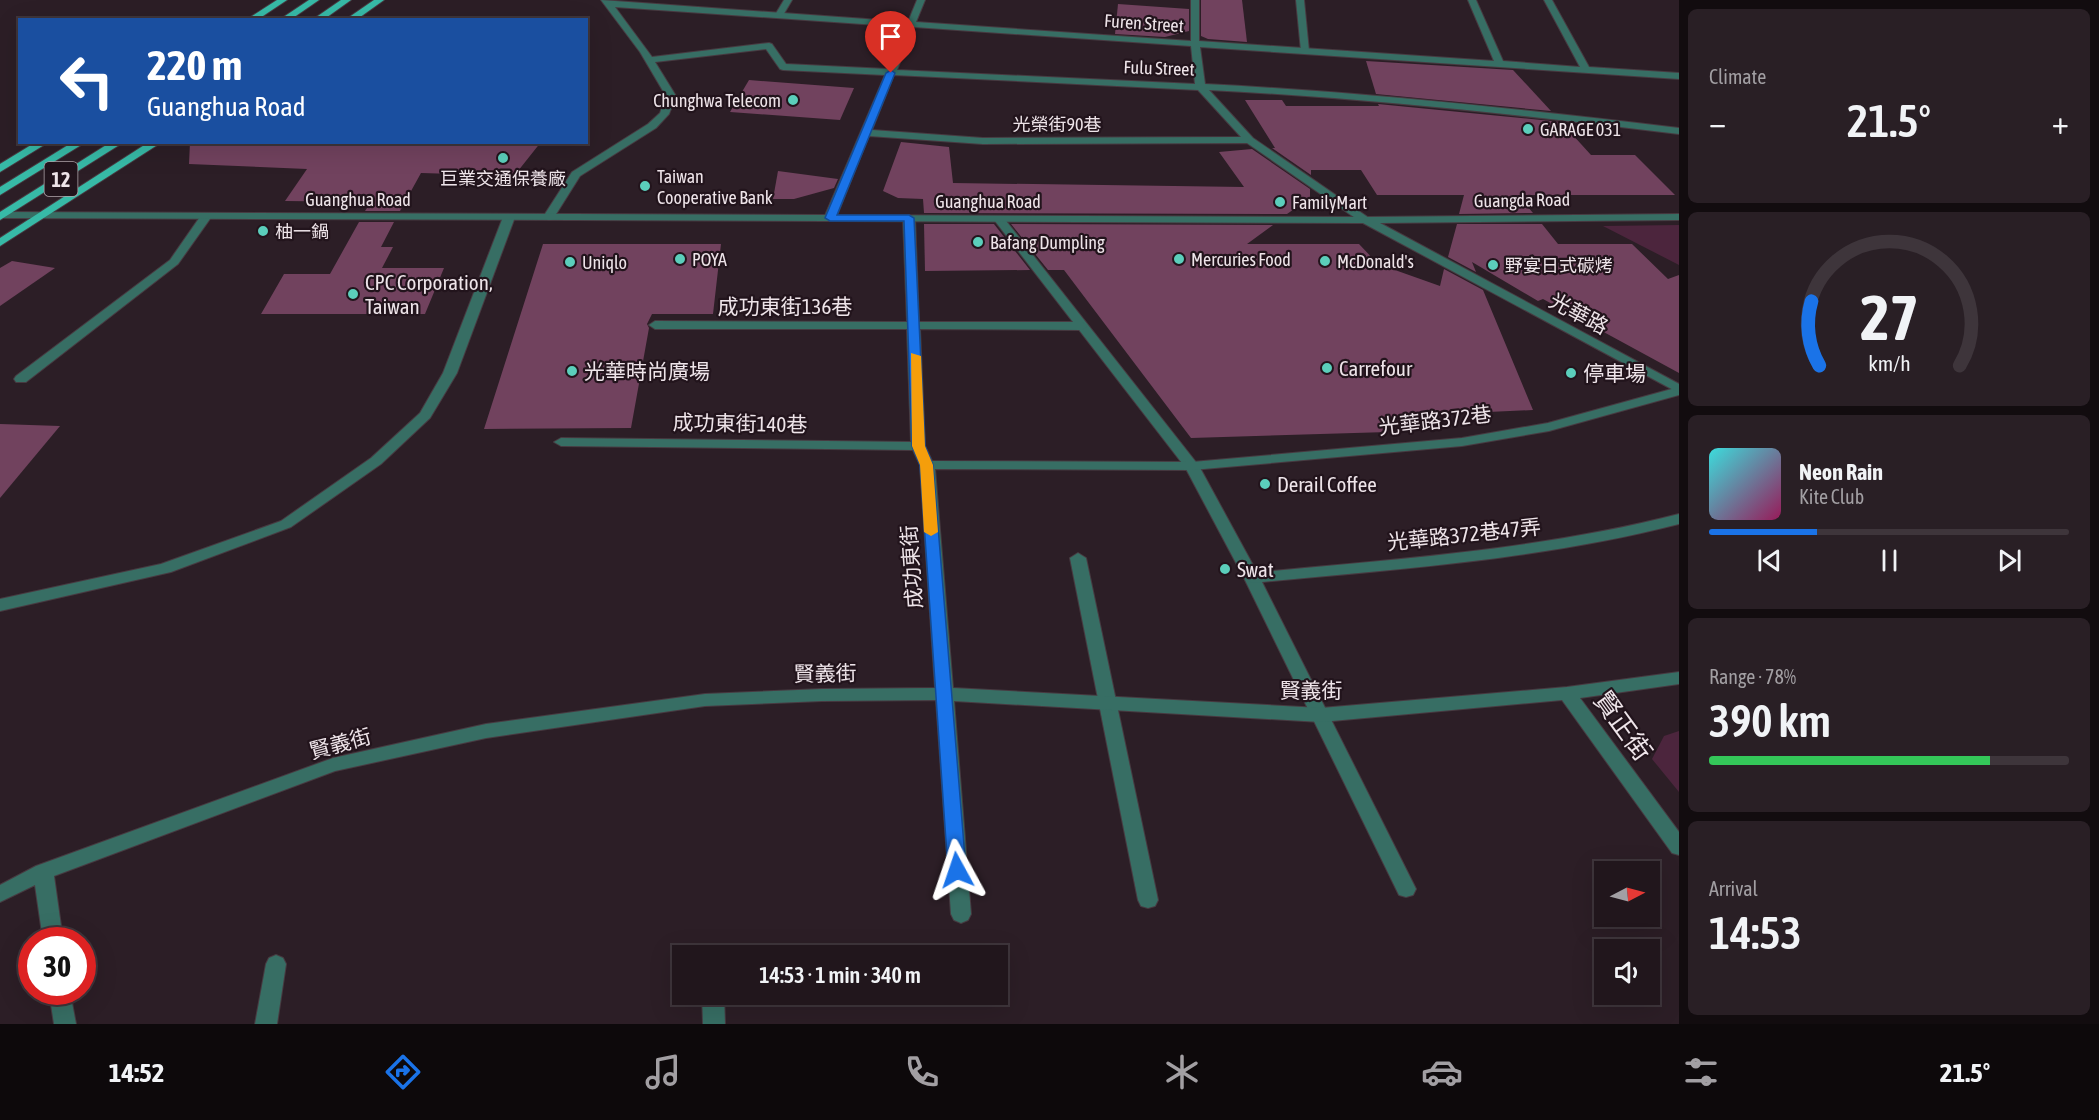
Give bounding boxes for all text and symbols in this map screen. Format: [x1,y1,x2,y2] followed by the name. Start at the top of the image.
[1103,10,1185,36] street label: Furen Street
[865,11,916,73] pin
[874,20,907,53] icon: arrive
[147,41,242,89] text: 220 m
[48,42,126,120] icon: left
[1123,56,1195,80] street label: Fulu Street
[1709,65,1766,88] text: Climate
[653,90,781,111] place label: Chunghwa Telecom
[147,91,306,122] text: Guanghua Road
[786,93,800,107] marker: Chunghwa Telecom
[1847,95,1931,147] text: 21.5°
[1709,103,1726,141] text: −
[2052,103,2069,141] text: +
[1013,114,1101,135] street label: 光榮街90巷
[1540,119,1621,140] place label: GARAGE 031
[1521,122,1535,136] marker: GARAGE 031
[496,151,510,165] marker: 巨業交通保養廠
[44,162,78,196] road number: 12
[657,166,773,208] place label: Taiwan Cooperative Bank
[440,168,566,189] place label: 巨業交通保養廠
[638,179,652,193] marker: Taiwan Cooperative Bank
[305,189,411,210] street label: Guanghua Road
[1474,189,1570,211] street label: Guangda Road
[935,191,1041,212] street label: Guanghua Road
[1292,192,1367,213] place label: FamilyMart
[1273,195,1287,209] marker: FamilyMart
[275,221,329,242] place label: 柚一鍋
[256,224,270,238] marker: 柚一鍋
[990,232,1105,253] place label: Bafang Dumpling
[971,235,985,249] marker: Bafang Dumpling
[692,249,727,270] place label: POYA
[1191,249,1291,270] place label: Mercuries Food
[1337,251,1414,272] place label: McDonald's
[582,252,627,273] place label: Uniqlo
[673,252,687,266] marker: POYA
[1172,252,1186,266] marker: Mercuries Food
[1318,254,1332,268] marker: McDonald's
[563,255,577,269] marker: Uniqlo
[1505,255,1613,276] place label: 野宴日式碳烤
[1486,258,1500,272] marker: 野宴日式碳烤
[365,270,493,318] place label: CPC Corporation, Taiwan
[1860,282,1918,353] text: 27
[346,287,360,301] marker: CPC Corporation, Taiwan
[1546,288,1612,338] street label: 光華路
[718,294,852,318] street label: 成功東街136巷
[1868,351,1910,376] text: km/h
[1339,356,1413,380] place label: Carrefour
[584,359,710,383] place label: 光華時尚廣場
[1320,361,1334,375] marker: Carrefour
[1583,361,1646,385] place label: 停車場
[565,364,579,378] marker: 光華時尚廣場
[1564,366,1578,380] marker: 停車場
[1377,401,1493,439] street label: 光華路372巷
[672,410,808,436] street label: 成功東街140巷
[1799,459,1883,485] text: Neon Rain
[1277,472,1377,496] place label: Derail Coffee
[1258,477,1272,491] marker: Derail Coffee
[1799,485,1864,508] text: Kite Club
[1386,514,1542,554] street label: 光華路372巷47弄
[896,524,926,610] street label: 成功東街
[1753,544,1786,577] icon: previous
[1873,544,1906,577] icon: pause
[1993,544,2026,577] icon: next
[1237,557,1274,581] place label: Swat
[1218,562,1232,576] marker: Swat
[793,660,857,686] street label: 賢義街
[1709,665,1796,688] text: Range · 78%
[1280,678,1343,702] street label: 賢義街
[1588,686,1658,766] street label: 賢正街
[1709,695,1831,747] text: 390 km
[306,723,374,763] street label: 賢義街
[925,838,989,902] position arrow
[1594,861,1660,927] north arrow
[1594,861,1660,1005] map controls
[1709,877,1758,900] text: Arrival
[1709,907,1802,959] text: 14:53
[18,927,96,1005] speed limit sign: 30
[1594,939,1660,1005] button: sound
[759,962,921,988] text: 14:53 · 1 min · 340 m
[382,1051,424,1093] icon: directions
[642,1051,684,1093] icon: music
[901,1051,943,1093] icon: phone
[1161,1051,1203,1093] icon: climate
[1421,1051,1463,1093] icon: car
[1680,1051,1722,1093] icon: filters
[109,1057,164,1088] text: 14:52
[1940,1057,1990,1088] text: 21.5°

